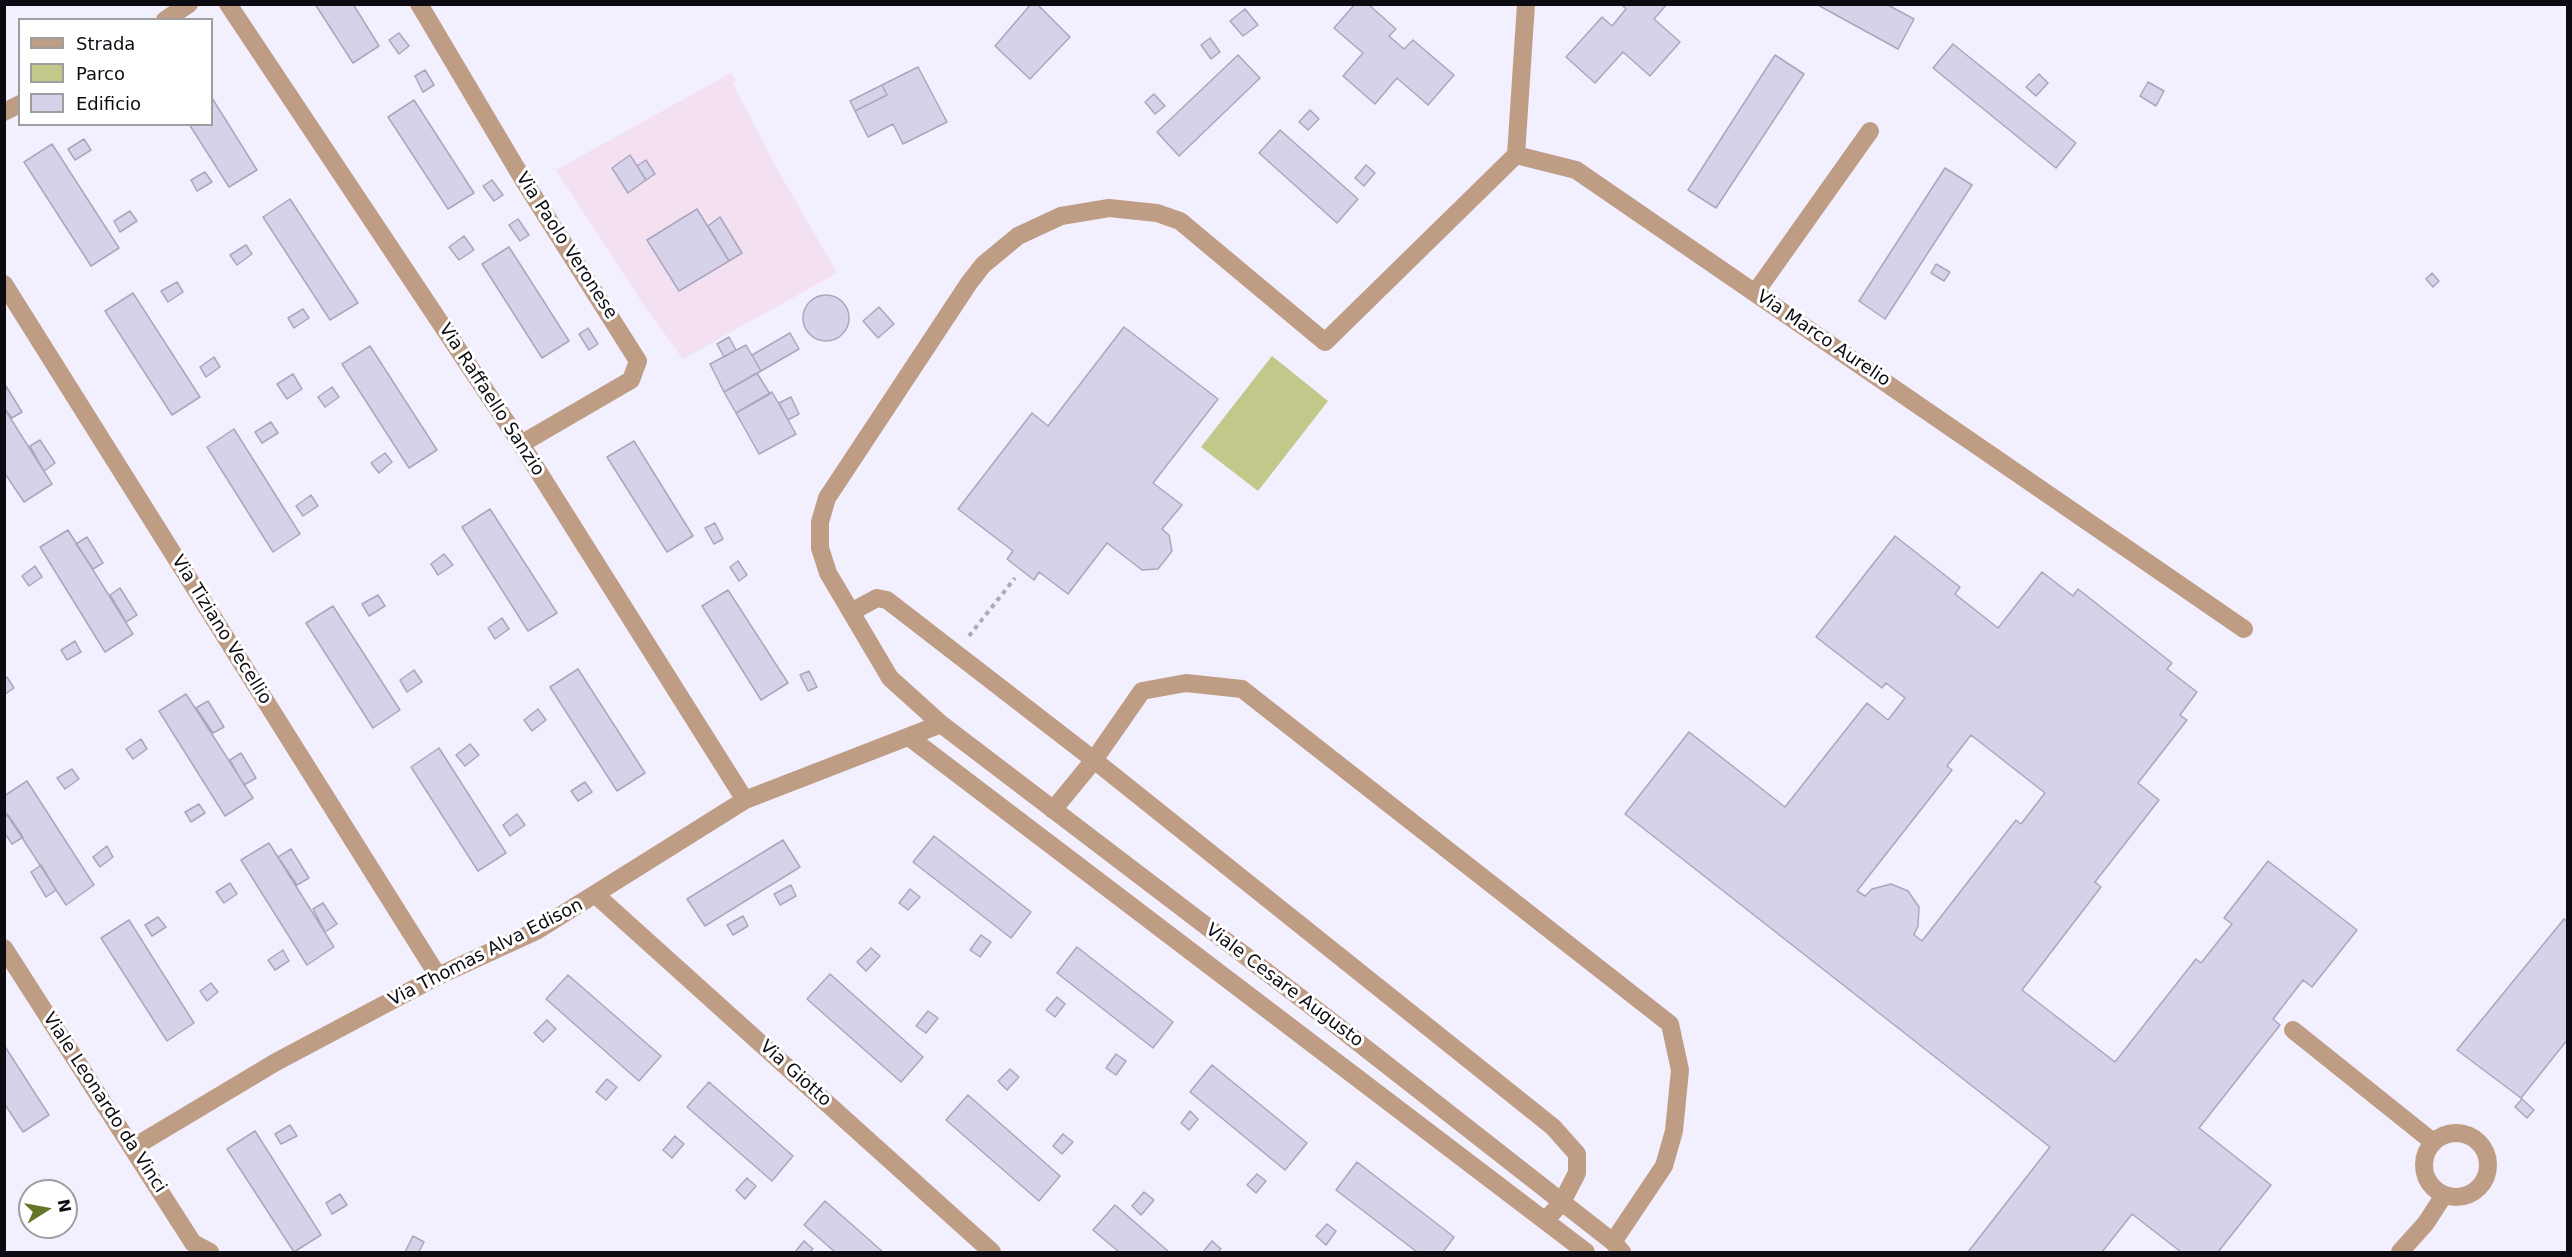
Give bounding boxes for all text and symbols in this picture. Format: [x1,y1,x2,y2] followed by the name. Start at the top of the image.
[18,18,213,126] legend
[76,33,135,54] text: Strada
[76,63,125,84] text: Parco
[76,93,141,114] text: Edificio
[511,169,621,323] street label: Via Paolo Veronese
[1752,286,1894,392] street label: Via Marco Aurelio
[434,320,548,480] street label: Via Raffaello Sanzio
[166,551,276,709] street label: Via Tiziano Vecellio
[385,895,587,1011] street label: Via Thomas Alva Edison
[1201,920,1367,1052] street label: Viale Cesare Augusto
[38,1009,170,1197] street label: Viale Leonardo da Vinci
[755,1036,835,1112] street label: Via Giotto
[18,1179,78,1239] north arrow
[54,1197,75,1214] text: N

